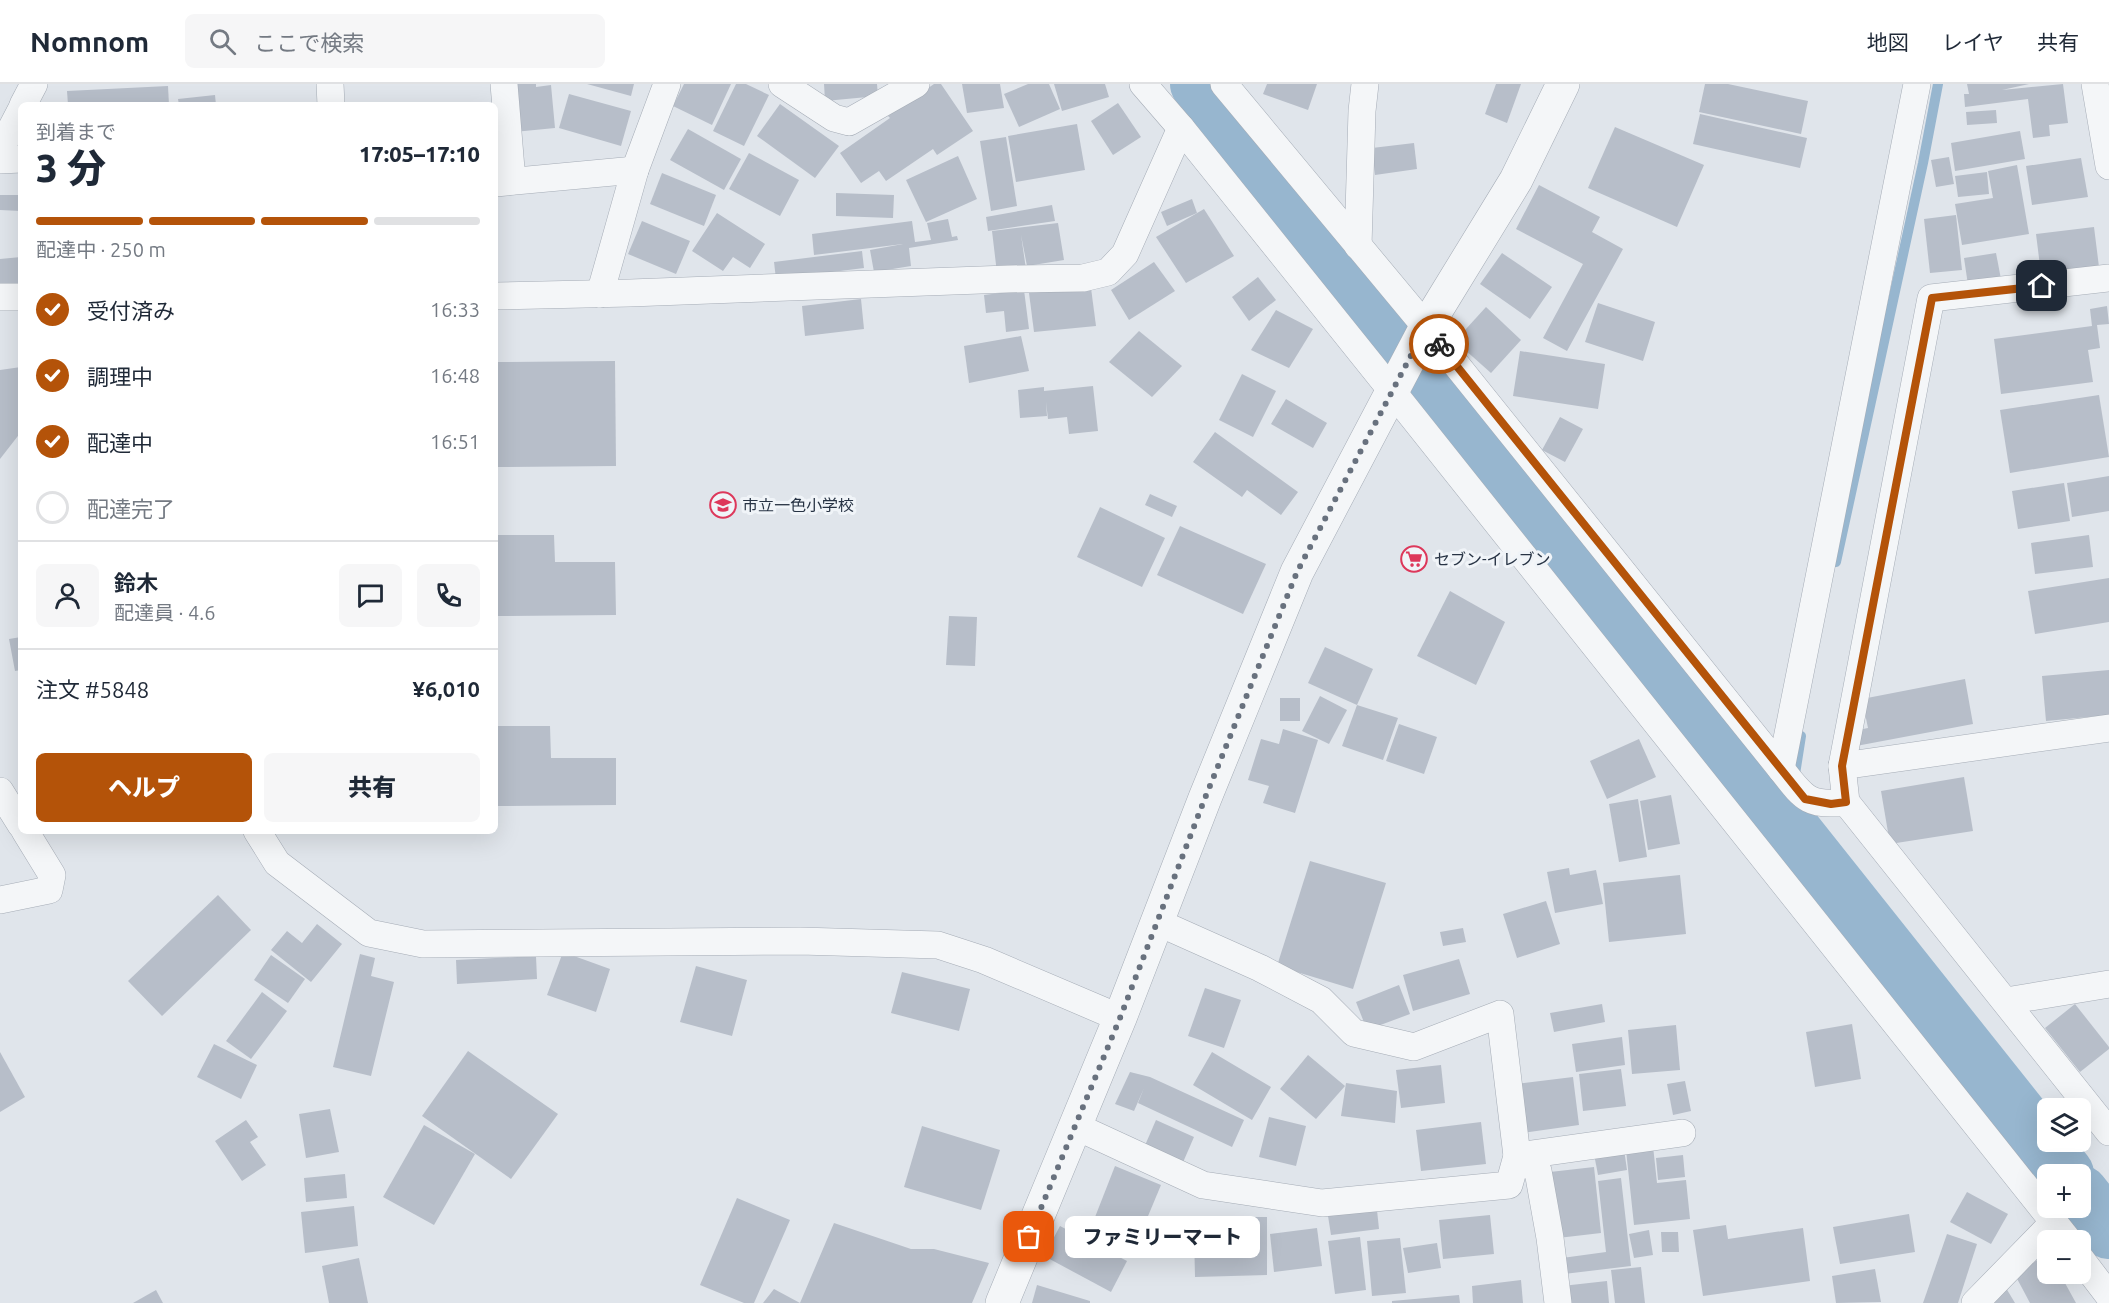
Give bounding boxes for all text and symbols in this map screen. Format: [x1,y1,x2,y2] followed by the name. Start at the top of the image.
[185,14,605,68] search box
[206,25,239,58] icon: search
[30,26,149,57] text: Nomnom
[254,30,364,55] text: ここで検索
[1867,30,1909,54] text: 地図
[1942,30,2004,54] text: レイヤ
[2037,30,2079,54] text: 共有
[36,120,116,143] text: 到着まで
[359,141,480,166] text: 17:05–17:10
[36,146,106,189] text: 3 分
[36,238,166,261] text: 配達中 · 250 m
[2016,260,2067,311] pin
[2025,269,2058,302] icon: home
[36,293,69,326] icon: check
[87,298,175,323] text: 受付済み
[430,298,480,321] text: 16:33
[1409,314,1469,374] courier
[1423,328,1456,361] icon: bike
[36,359,69,392] icon: check
[87,364,153,389] text: 調理中
[430,364,480,387] text: 16:48
[36,425,69,458] icon: check
[87,430,153,455] text: 配達中
[430,430,480,453] text: 16:51
[708,490,738,520] school or university icon: 市立一色小学校
[87,496,175,521] text: 配達完了
[742,496,854,514] place label: 市立一色小学校
[1399,544,1429,574] supermarket icon: セブン-イレブン
[1434,550,1551,568] place label: セブン-イレブン
[36,564,99,627] button: person
[339,564,402,627] button: chat
[417,564,480,627] button: phone
[114,570,158,595] text: 鈴木
[114,601,216,624] text: 配達員 · 4.6
[413,676,480,701] text: ¥6,010
[36,677,149,702] text: 注文 #5848
[36,753,252,822] button: ヘルプ
[264,753,480,822] button: 共有
[2037,1098,2091,1284] map controls
[2037,1098,2091,1152] button: layers
[2037,1164,2091,1218] button: +
[1003,1211,1054,1262] pin
[1065,1216,1260,1258] callout: ファミリーマート
[1012,1220,1045,1253] icon: bag
[1083,1225,1243,1248] text: ファミリーマート
[2037,1230,2091,1284] button: −

